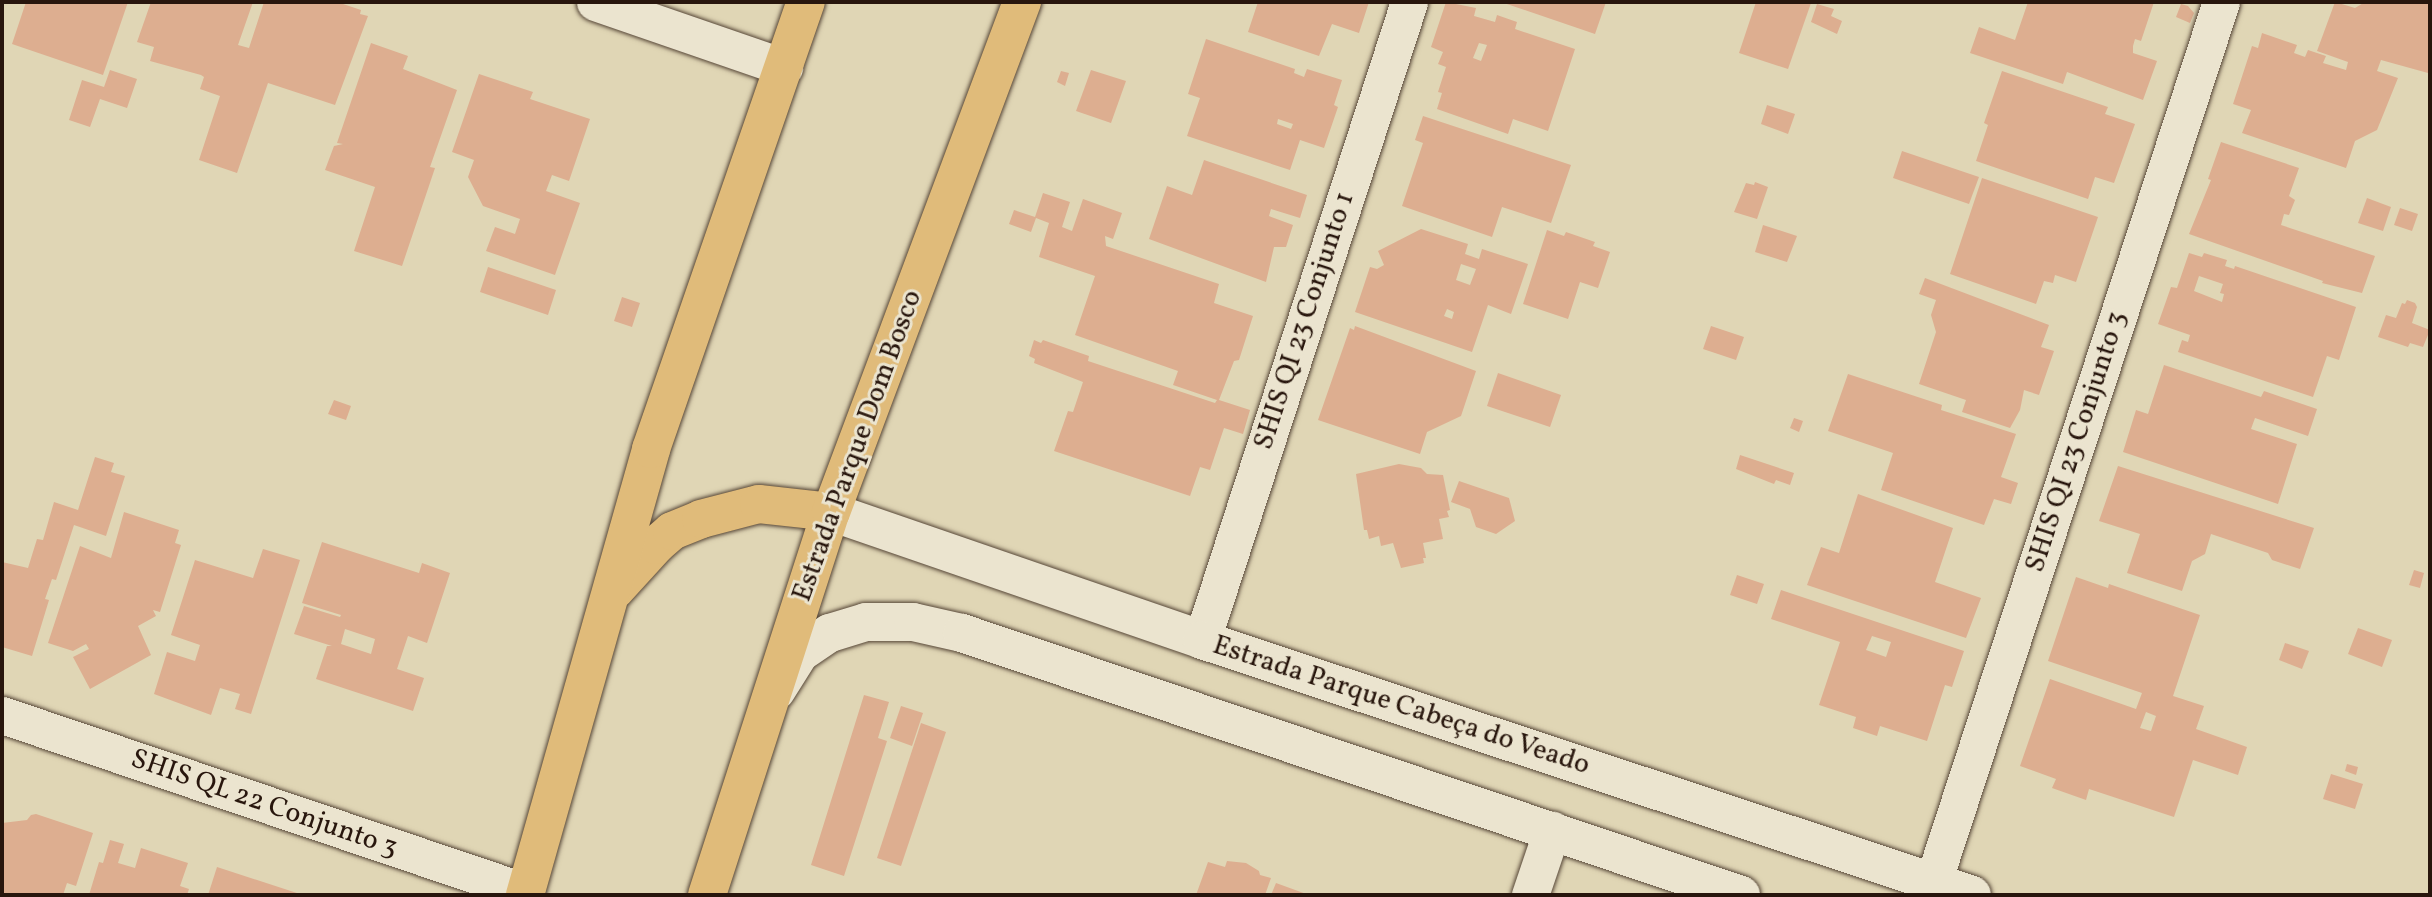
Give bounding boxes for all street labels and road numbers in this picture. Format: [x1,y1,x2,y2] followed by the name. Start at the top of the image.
[1247,188,1363,454] street label: SHIS QI 23 Conjunto 1
[786,286,930,606] street label: Estrada Parque Dom Bosco
[2019,307,2135,577] street label: SHIS QI 23 Conjunto 3
[1208,629,1594,783] street label: Estrada Parque Cabeça do Veado
[126,743,402,865] street label: SHIS QL 22 Conjunto 3

